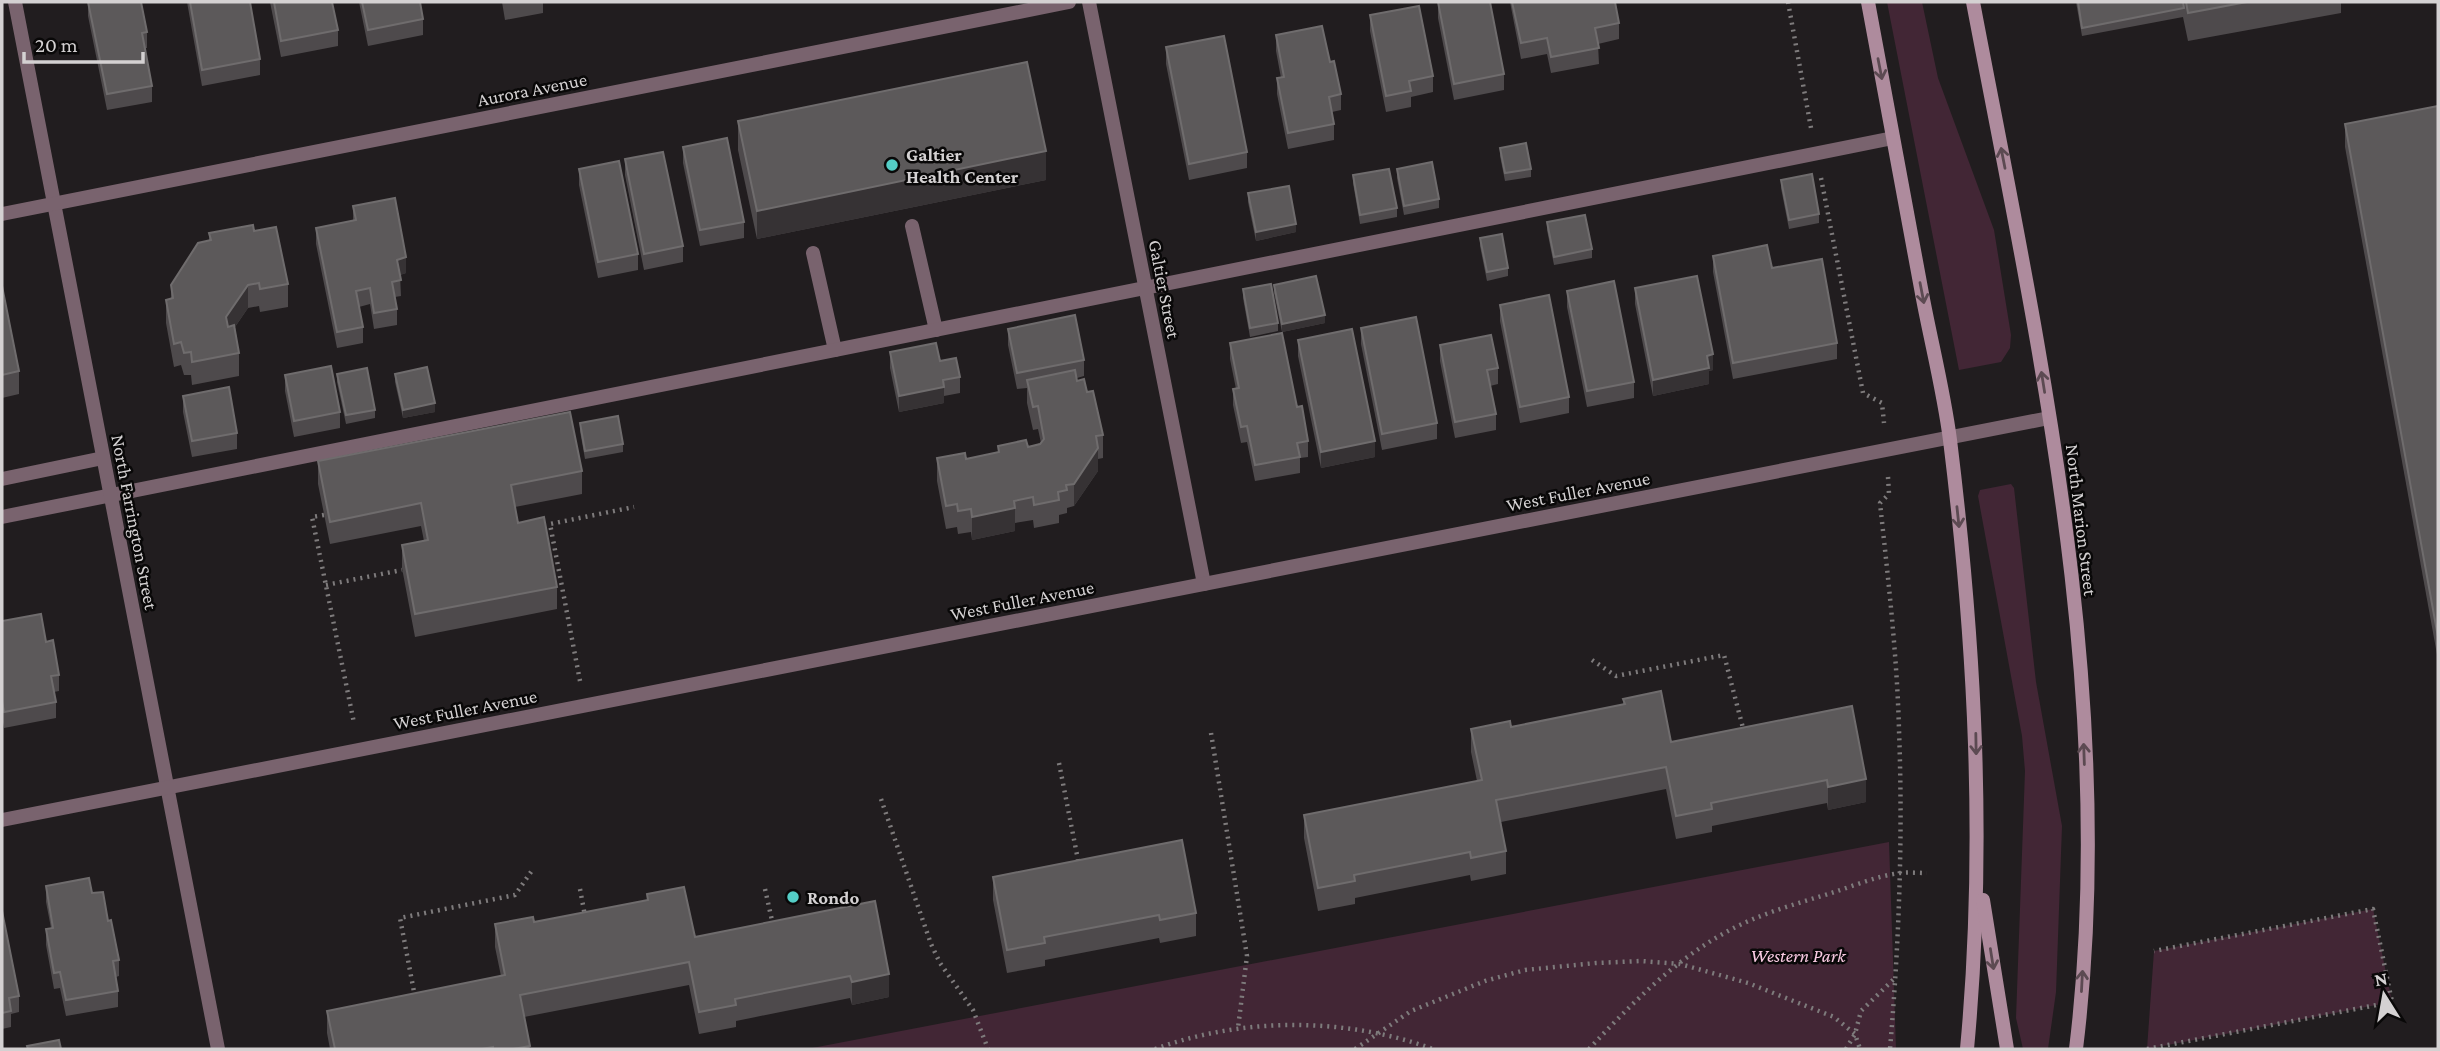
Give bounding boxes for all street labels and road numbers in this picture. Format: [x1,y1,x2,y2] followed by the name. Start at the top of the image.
[476,69,589,110] street label: Aurora Avenue
[1145,238,1185,341] street label: Galtier Street
[107,433,162,612] street label: North Farrington Street
[2062,443,2101,598] street label: North Marion Street
[1504,467,1652,516] street label: West Fuller Avenue
[948,576,1096,625] street label: West Fuller Avenue
[391,685,539,734] street label: West Fuller Avenue

